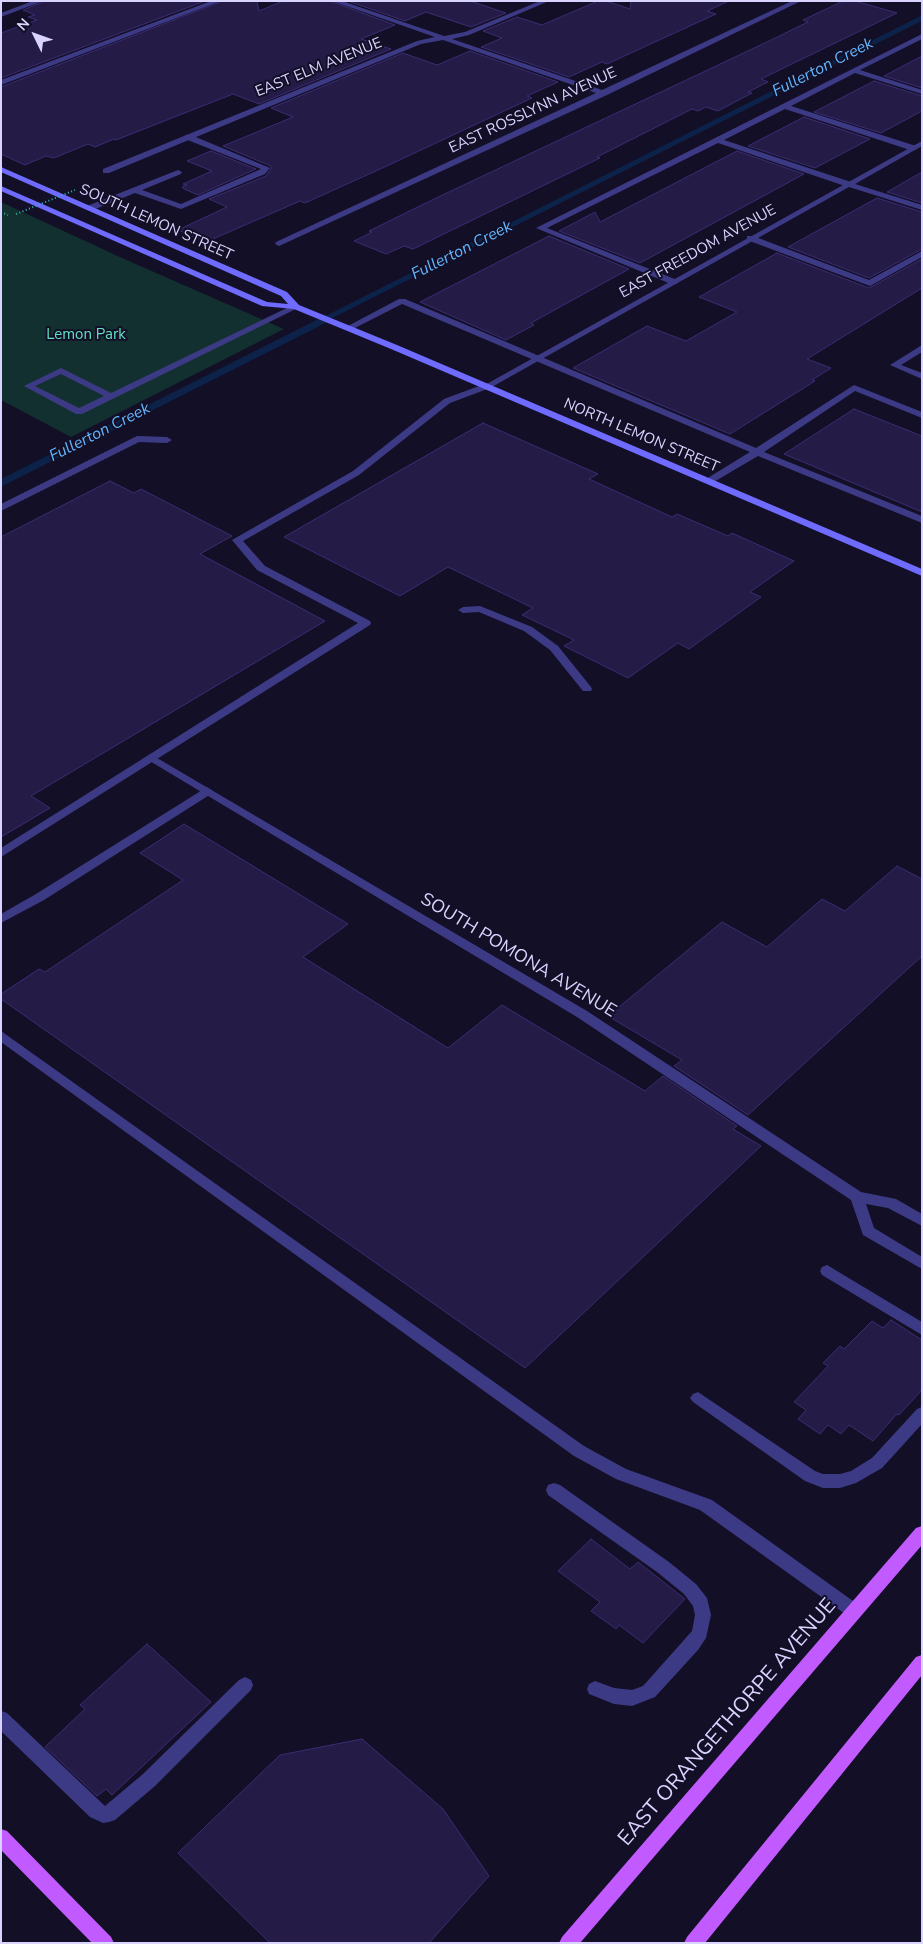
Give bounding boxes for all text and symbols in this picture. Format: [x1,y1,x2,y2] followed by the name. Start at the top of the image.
[10,10,60,60] north arrow
[13,14,34,35] text: N
[253,34,385,102] street label: EAST ELM AVENUE
[769,34,877,102] water label: Fullerton Creek
[446,64,620,158] street label: EAST ROSSLYNN AVENUE
[76,181,236,265] street label: SOUTH LEMON STREET
[617,201,779,303] street label: EAST FREEDOM AVENUE
[408,217,516,285] water label: Fullerton Creek
[46,326,126,344] park label: Lemon Park
[561,395,721,477] street label: NORTH LEMON STREET
[46,399,154,467] water label: Fullerton Creek
[416,889,620,1023] street label: SOUTH POMONA AVENUE
[614,1594,842,1852] street label: EAST ORANGETHORPE AVENUE

